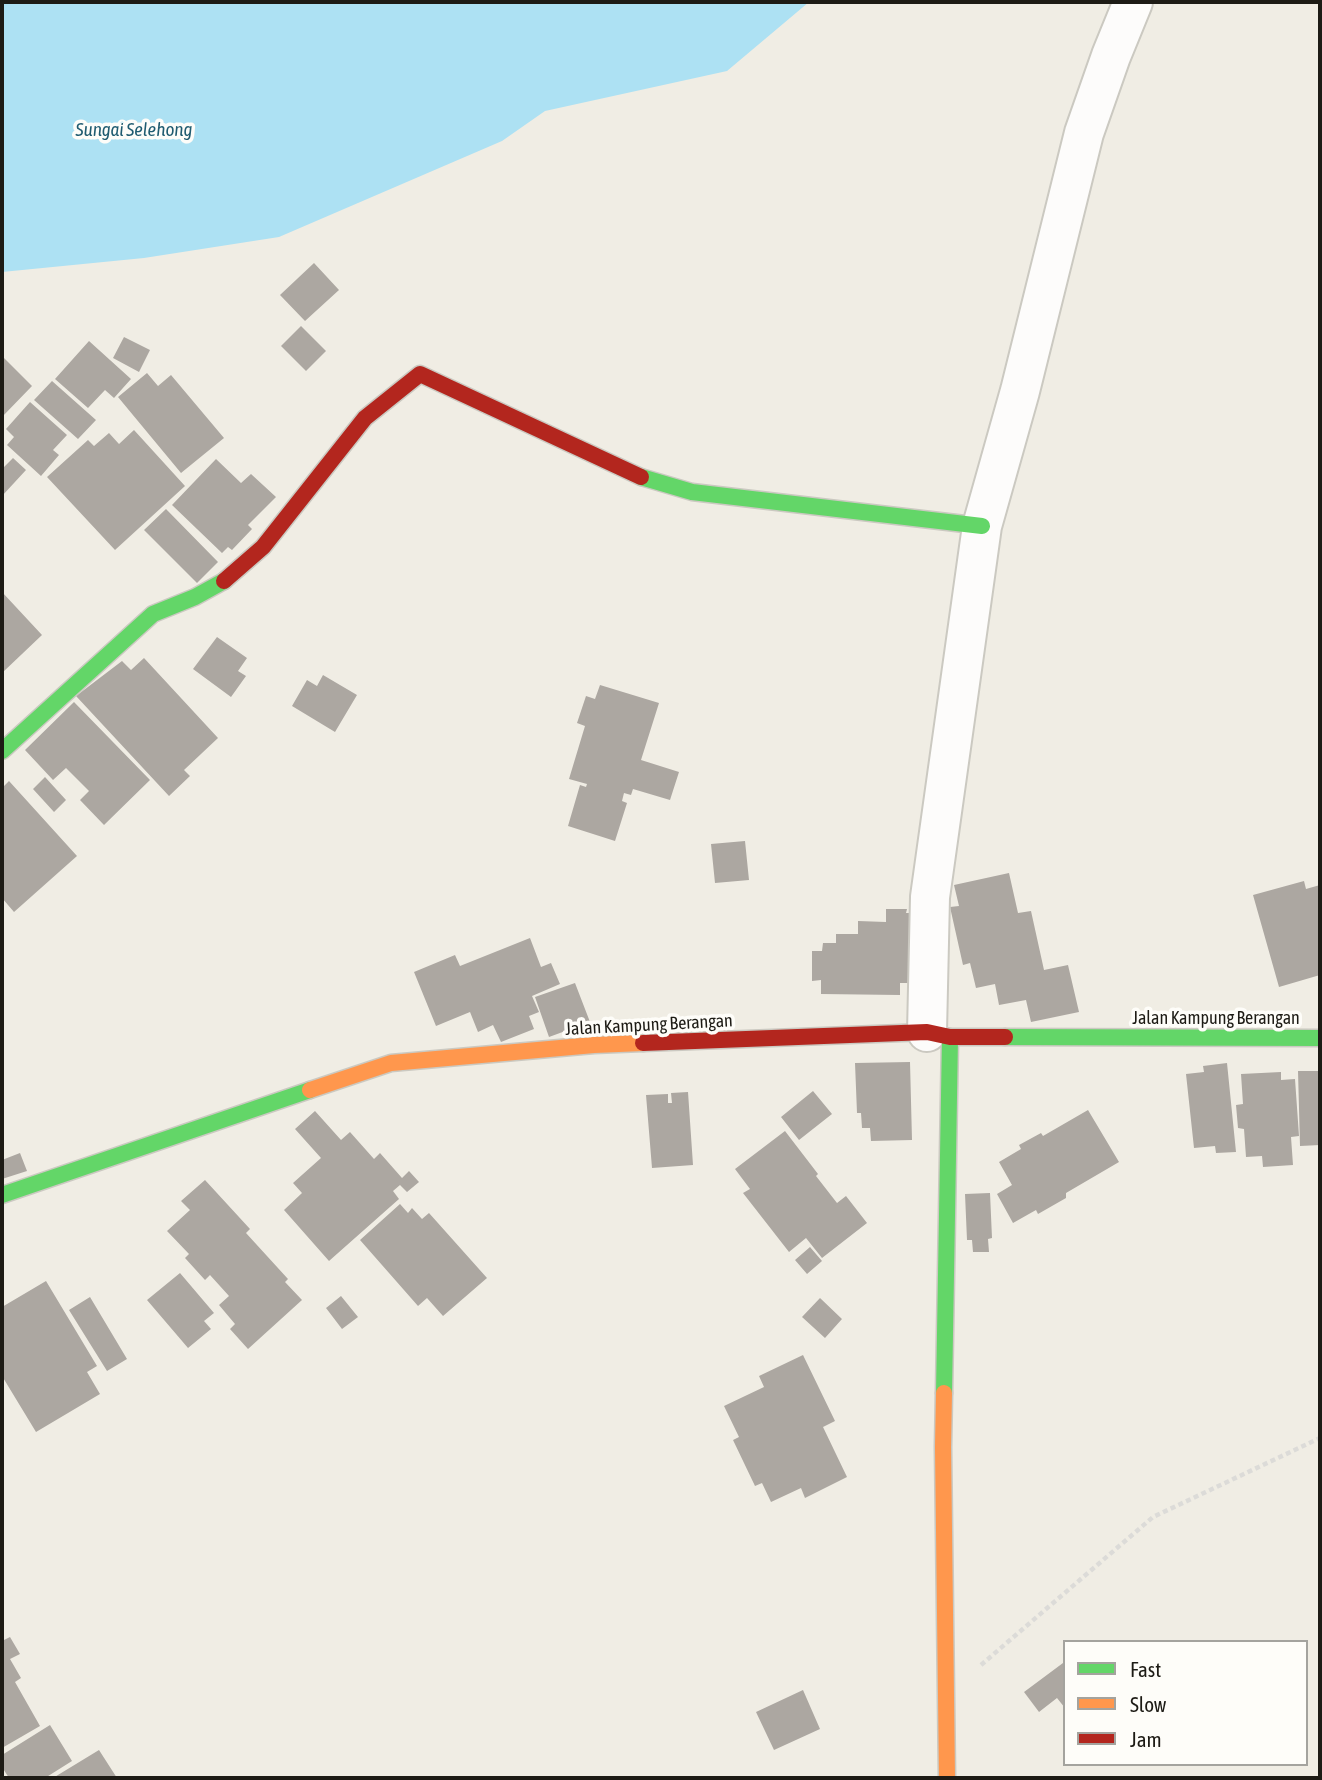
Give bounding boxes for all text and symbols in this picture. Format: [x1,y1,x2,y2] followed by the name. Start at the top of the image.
[75,119,193,141] water label: Sungai Selehong
[1132,1007,1300,1029] street label: Jalan Kampung Berangan
[565,1010,733,1040] street label: Jalan Kampung Berangan
[1063,1640,1308,1766] legend
[1130,1657,1161,1681] text: Fast
[1130,1692,1166,1716] text: Slow
[1130,1727,1162,1751] text: Jam

